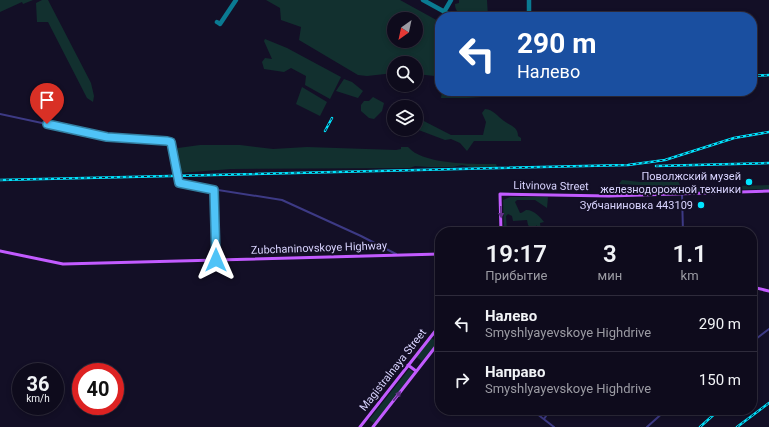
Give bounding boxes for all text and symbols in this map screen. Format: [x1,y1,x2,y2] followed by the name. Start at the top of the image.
[387,12,423,48] north arrow
[387,12,423,136] map controls
[517,27,596,60] text: 290 m
[451,28,503,80] icon: left
[387,56,423,92] button: search
[517,61,580,82] text: Налево
[30,83,64,124] pin
[36,89,58,111] icon: arrive
[387,100,423,136] button: layers
[600,170,741,196] place label: Поволжский музей железнодорожной техники
[744,177,754,187] marker: Поволжский музей железнодорожной техники
[513,179,589,193] street label: Litvinova Street
[580,199,693,212] place label: Зубчаниновка 443109
[696,200,706,210] marker: Зубчаниновка 443109
[498,206,504,219] one-way arrow
[195,239,237,281] position arrow
[251,239,388,257] street label: Zubchaninovskoye Highway
[486,240,547,268] text: 19:17
[603,240,617,268] text: 3
[672,240,707,268] text: 1.1
[485,268,547,283] text: Прибытие
[598,268,622,283] text: мин
[681,268,699,283] text: km
[485,307,537,325] text: Налево
[451,313,473,335] icon: left
[699,315,741,333] text: 290 m
[485,325,651,340] text: Smyshlyayevskoye Highdrive
[357,326,429,414] street label: Magistralnaya Street
[72,363,124,415] speed limit sign: 40
[485,363,546,381] text: Направо
[451,369,473,391] icon: right
[699,371,741,389] text: 150 m
[27,372,49,396] text: 36
[485,381,651,396] text: Smyshlyayevskoye Highdrive
[393,391,401,402] one-way arrow
[26,393,50,404] text: km/h

